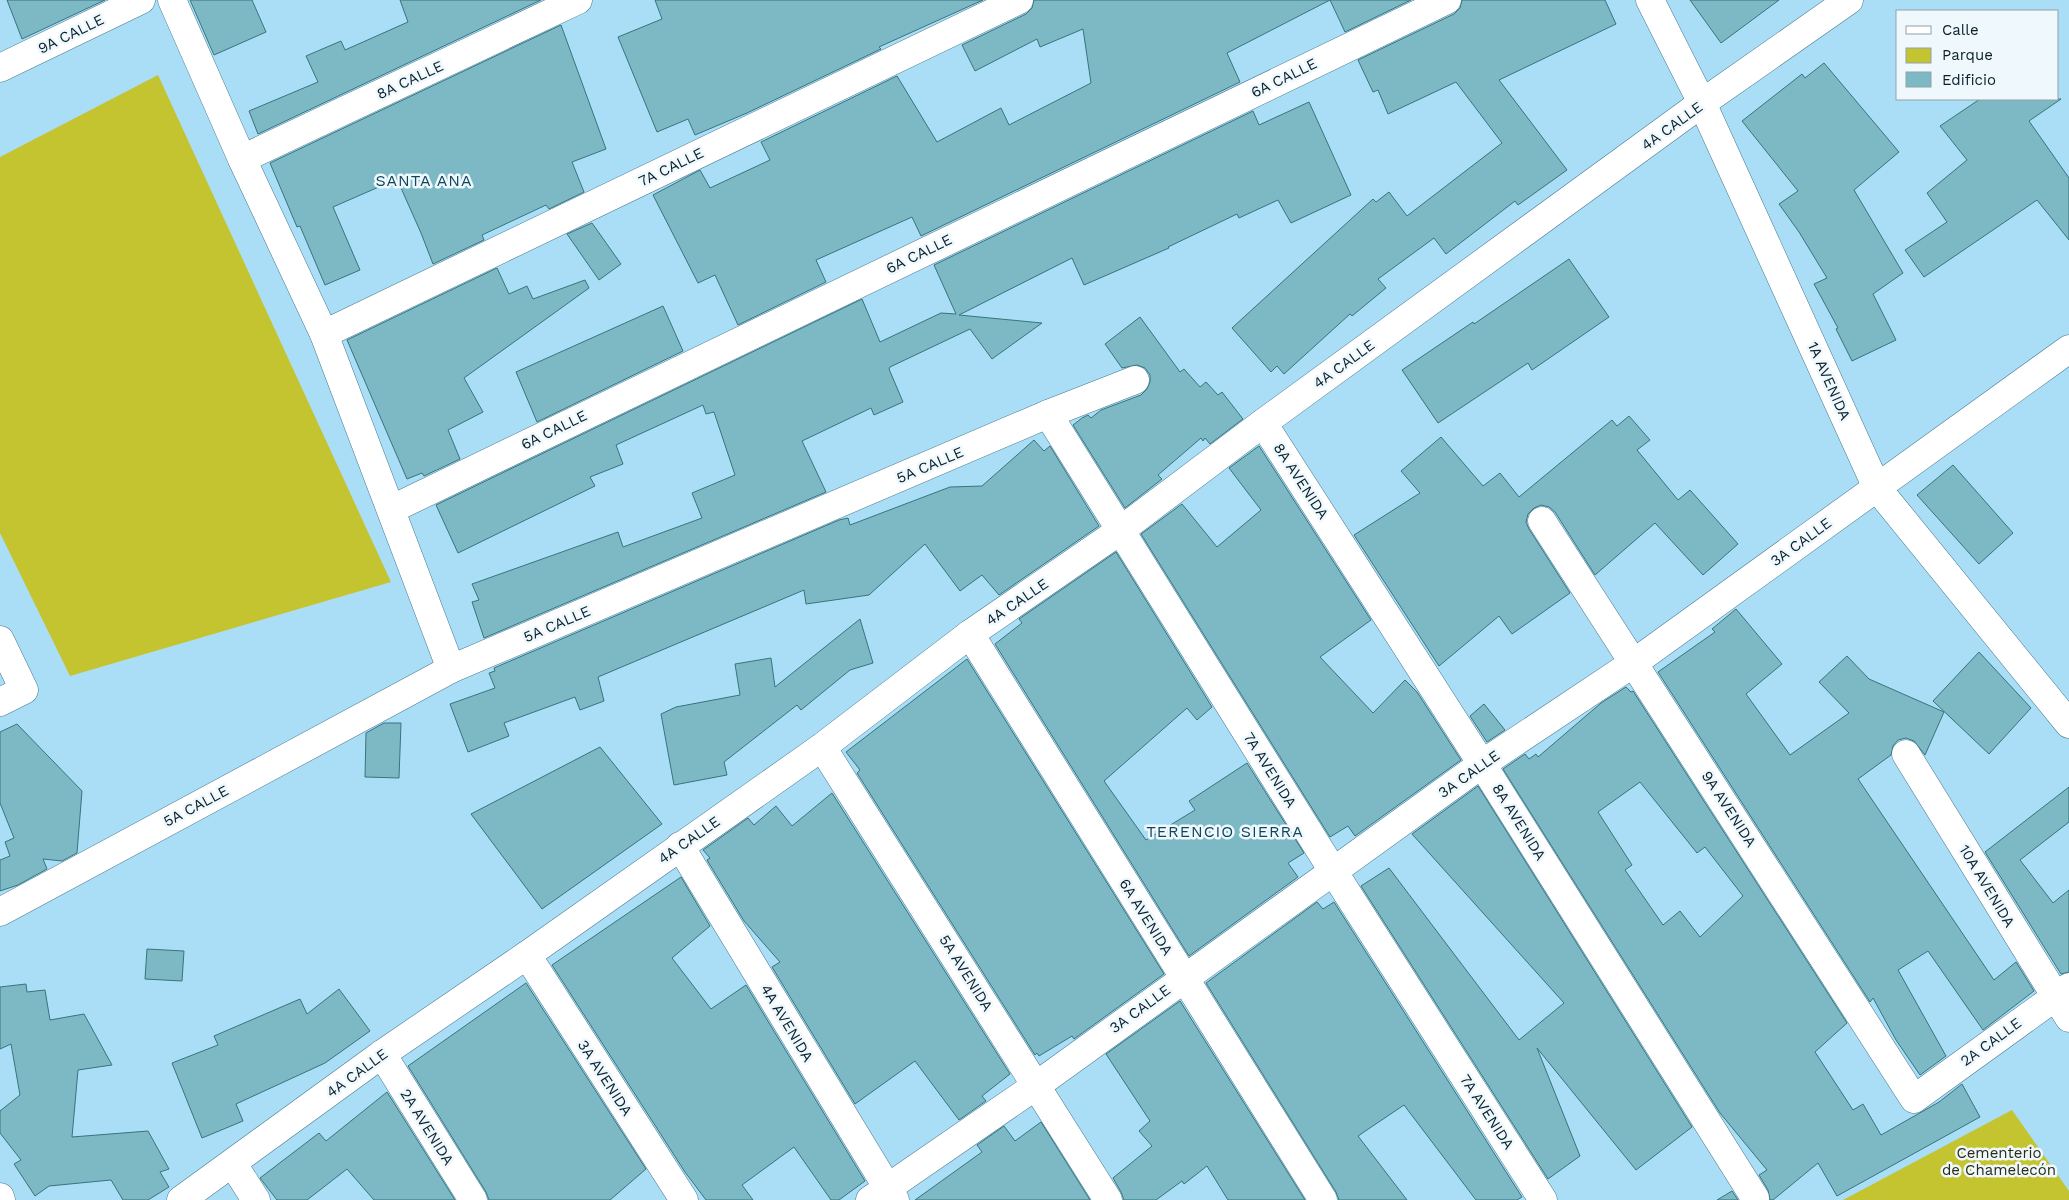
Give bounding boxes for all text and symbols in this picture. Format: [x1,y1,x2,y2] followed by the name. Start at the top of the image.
[35,10,107,58] street label: 9A CALLE
[1896,10,2059,100] legend
[1942,21,1979,39] text: Calle
[1942,46,1993,64] text: Parque
[1248,54,1320,102] street label: 6A CALLE
[374,57,446,103] street label: 8A CALLE
[1942,71,1996,89] text: Edificio
[1638,98,1706,154] street label: 4A CALLE
[636,144,706,190] street label: 7A CALLE
[375,171,473,190] district label: SANTA ANA
[883,230,955,278] street label: 6A CALLE
[1310,336,1378,392] street label: 4A CALLE
[1804,339,1854,423] street label: 1A AVENIDA
[518,406,590,454] street label: 6A CALLE
[1270,440,1332,523] street label: 8A AVENIDA
[894,443,966,487] street label: 5A CALLE
[1767,514,1835,570] street label: 3A CALLE
[982,575,1052,629] street label: 4A CALLE
[521,602,593,646] street label: 5A CALLE
[1240,729,1300,811] street label: 7A AVENIDA
[1435,746,1503,802] street label: 3A CALLE
[1698,768,1760,850] street label: 9A AVENIDA
[1488,780,1550,864] street label: 8A AVENIDA
[160,781,232,831] street label: 5A CALLE
[655,812,723,868] street label: 4A CALLE
[1146,822,1304,841] district label: TERENCIO SIERRA
[1955,841,2019,931] street label: 10A AVENIDA
[1115,875,1177,959] street label: 6A AVENIDA
[935,931,997,1015] street label: 5A AVENIDA
[757,981,817,1065] street label: 4A AVENIDA
[1106,981,1174,1037] street label: 3A CALLE
[1957,1014,2025,1070] street label: 2A CALLE
[574,1037,636,1119] street label: 3A AVENIDA
[323,1045,391,1101] street label: 4A CALLE
[1456,1071,1518,1153] street label: 7A AVENIDA
[396,1085,458,1169] street label: 2A AVENIDA
[1942,1144,2056,1179] park label: Cementerio de Chamelecón

